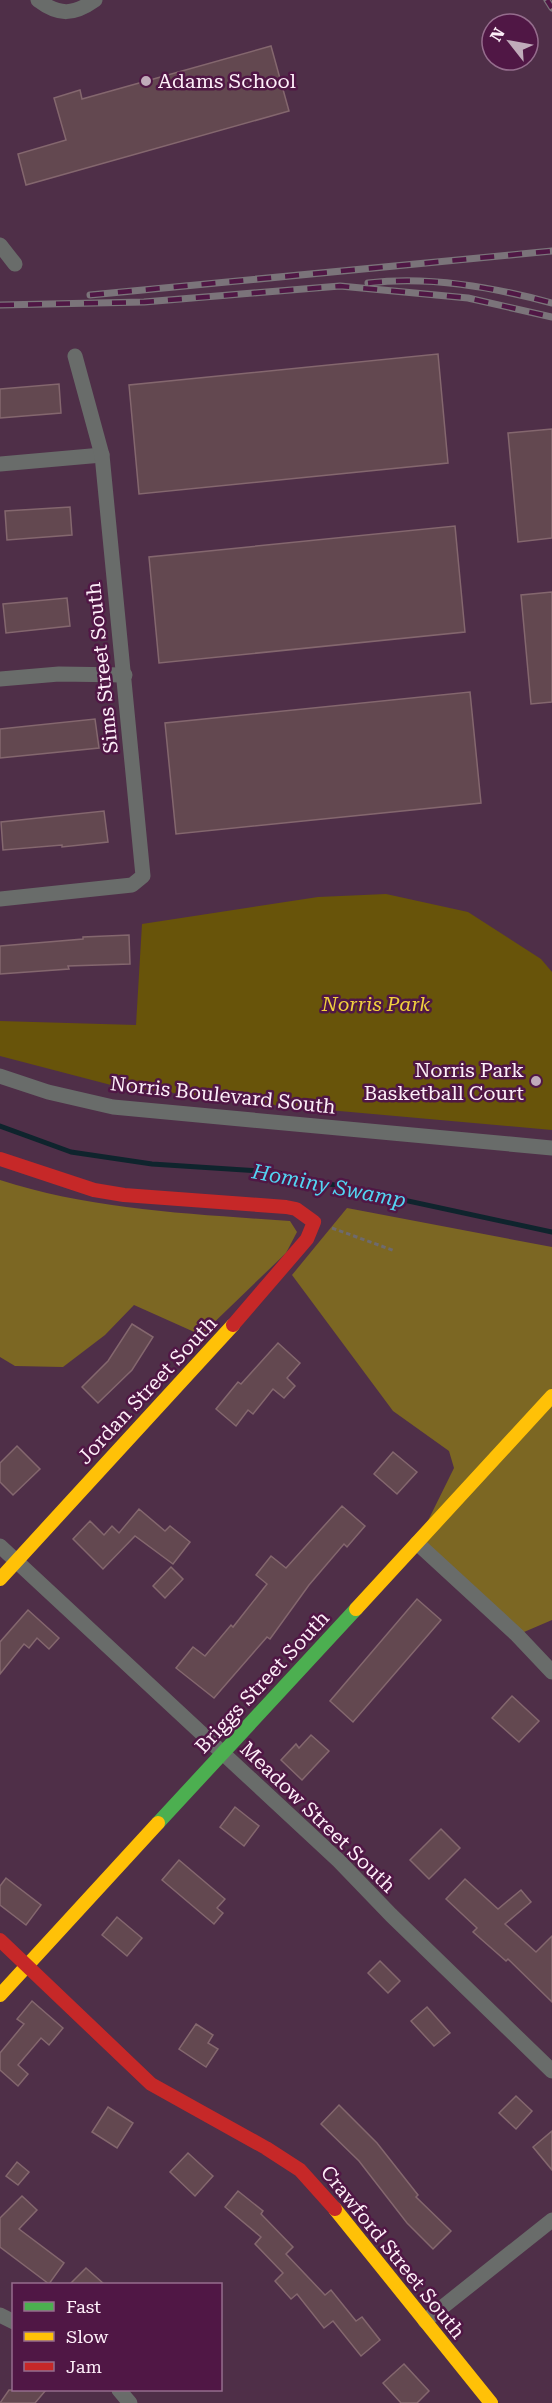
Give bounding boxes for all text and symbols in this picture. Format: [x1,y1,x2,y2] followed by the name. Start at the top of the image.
[480,12,540,72] north arrow
[486,24,509,45] text: N
[158,69,296,93] place label: Adams School
[139,74,153,88] marker: Adams School
[81,581,123,755] street label: Sims Street South
[321,992,430,1016] park label: Norris Park
[364,1058,525,1105] place label: Norris Park Basketball Court
[109,1071,337,1119] street label: Norris Boulevard South
[529,1074,543,1088] marker: Norris Park Basketball Court
[249,1159,408,1213] water label: Hominy Swamp
[72,1311,222,1469] street label: Jordan Street South
[190,1606,334,1758] street label: Briggs Street South
[235,1736,401,1898] street label: Meadow Street South
[316,2161,470,2343] street label: Crawford Street South
[12,2283,222,2391] legend
[66,2296,101,2317] text: Fast
[66,2326,108,2347] text: Slow
[66,2356,102,2377] text: Jam

